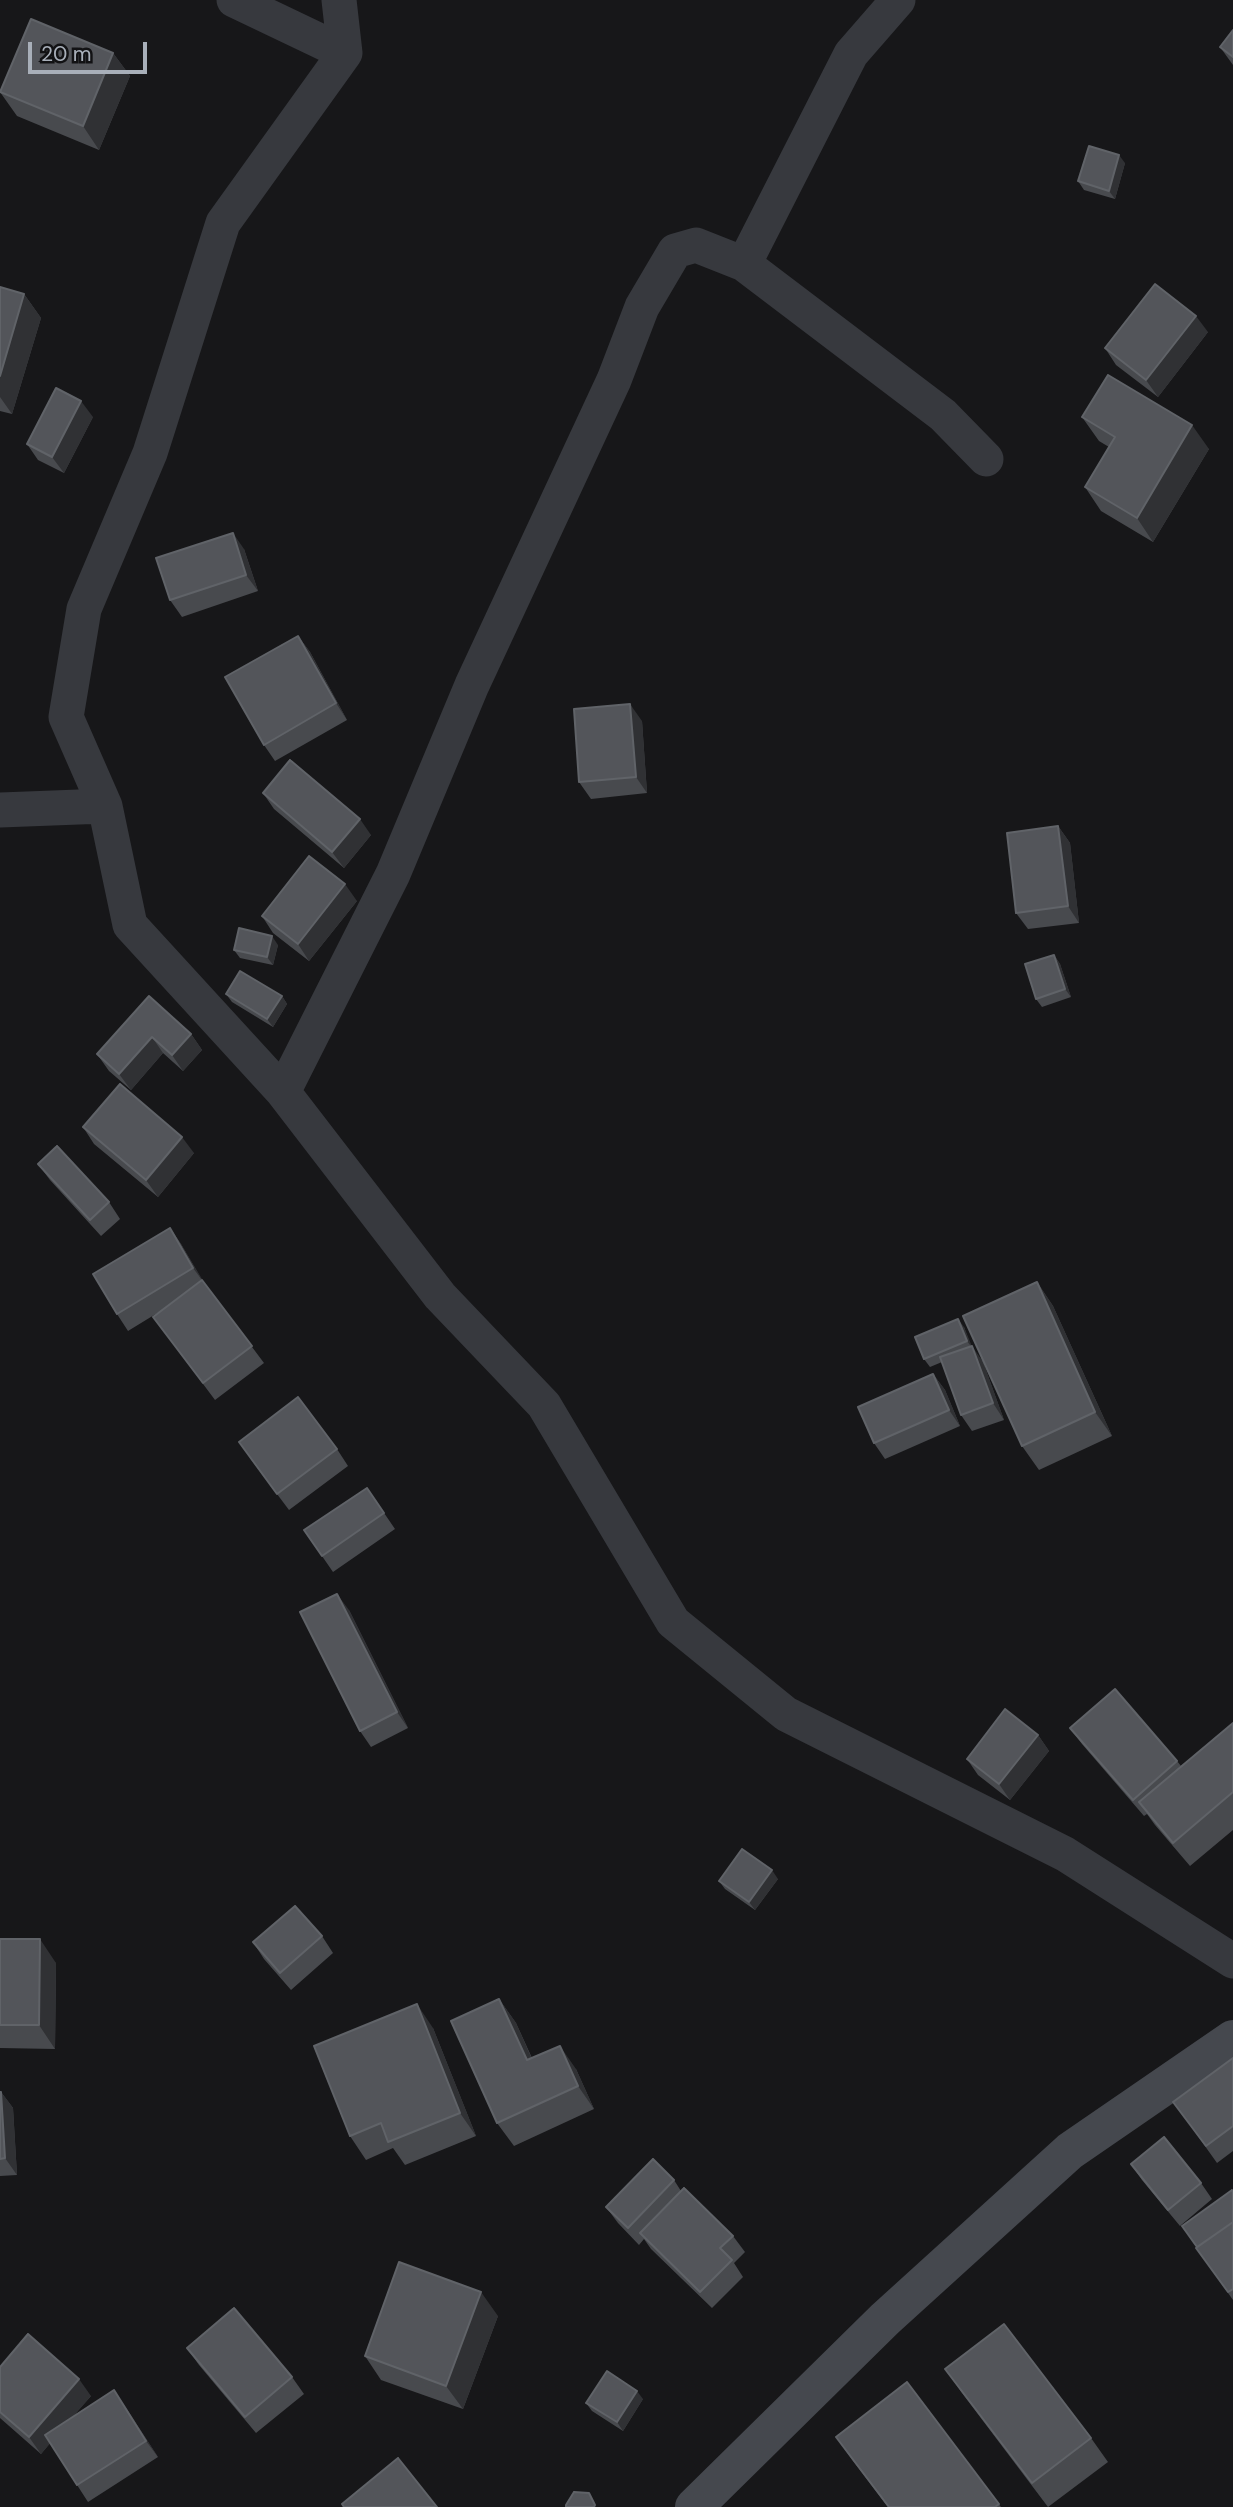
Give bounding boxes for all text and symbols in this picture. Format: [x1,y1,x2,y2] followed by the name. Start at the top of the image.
[32,28,150,72] scale bar
[41,40,92,68] text: 20 m

